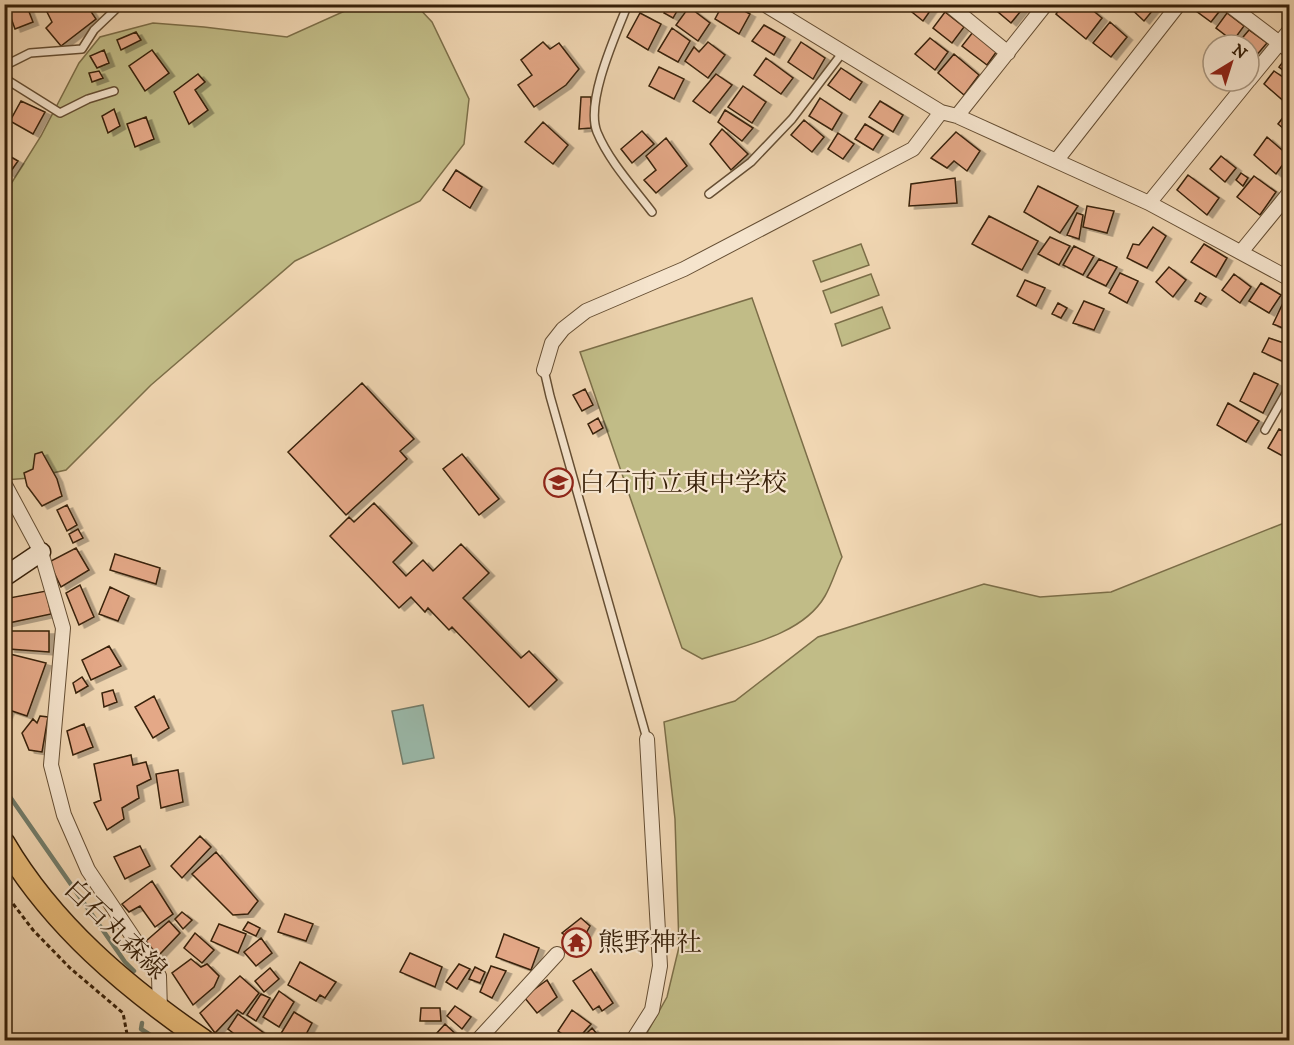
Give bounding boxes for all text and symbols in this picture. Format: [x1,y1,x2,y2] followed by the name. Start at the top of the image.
[1201,33,1261,93] north arrow
[1228,40,1251,64] text: N
[542,467,574,499] school or university icon: 白石市立東中学校
[579,467,787,500] place label: 白石市立東中学校
[57,873,173,987] street label: 白石丸森線
[561,927,593,959] temple icon: 熊野神社
[598,927,702,960] place label: 熊野神社

